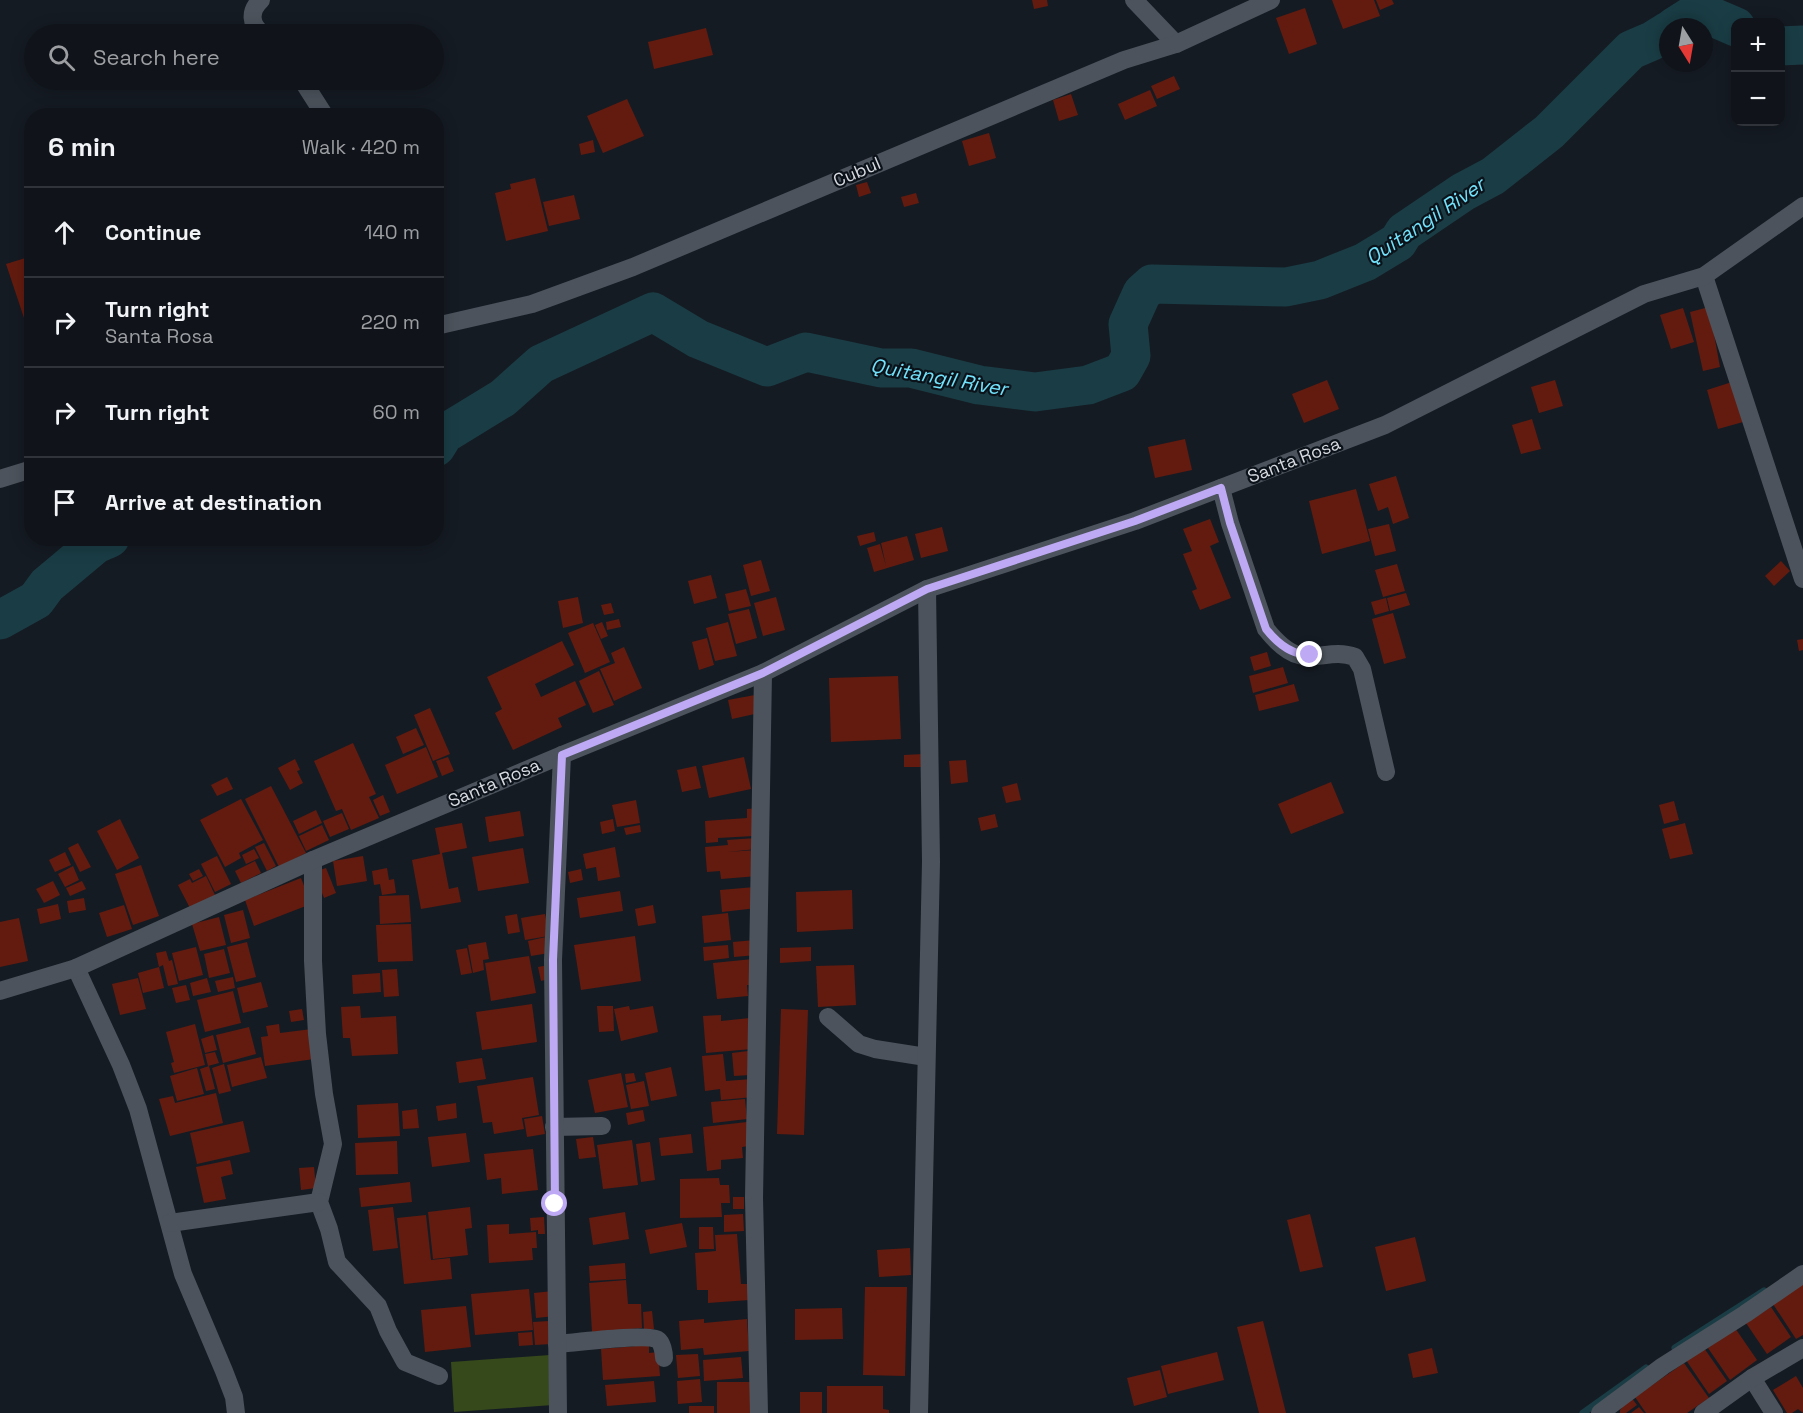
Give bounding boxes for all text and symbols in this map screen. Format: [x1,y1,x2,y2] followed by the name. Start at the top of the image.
[1659,18,1713,72] north arrow
[1731,18,1785,126] map controls
[1731,18,1785,72] button: +
[24,24,444,90] search box
[45,41,78,74] icon: search
[93,43,220,71] text: Search here
[1731,72,1785,126] button: −
[48,130,116,164] text: 6 min
[302,134,420,160] text: Walk · 420 m
[829,151,884,192] street label: Cubul
[1360,170,1492,270] water label: Quitangil River
[48,216,81,249] icon: ahead
[105,218,201,246] text: Continue
[364,219,420,245] text: 140 m
[105,295,210,323] text: Turn right
[48,306,81,339] icon: right
[361,309,420,335] text: 220 m
[105,323,213,349] text: Santa Rosa
[869,352,1012,402] water label: Quitangil River
[48,396,81,429] icon: right
[105,398,210,426] text: Turn right
[373,399,420,425] text: 60 m
[1244,431,1344,488] street label: Santa Rosa
[48,486,81,519] icon: arrive
[105,488,322,516] text: Arrive at destination
[1296,641,1322,667] route end
[444,753,543,812] street label: Santa Rosa
[541,1190,567,1216] route start

